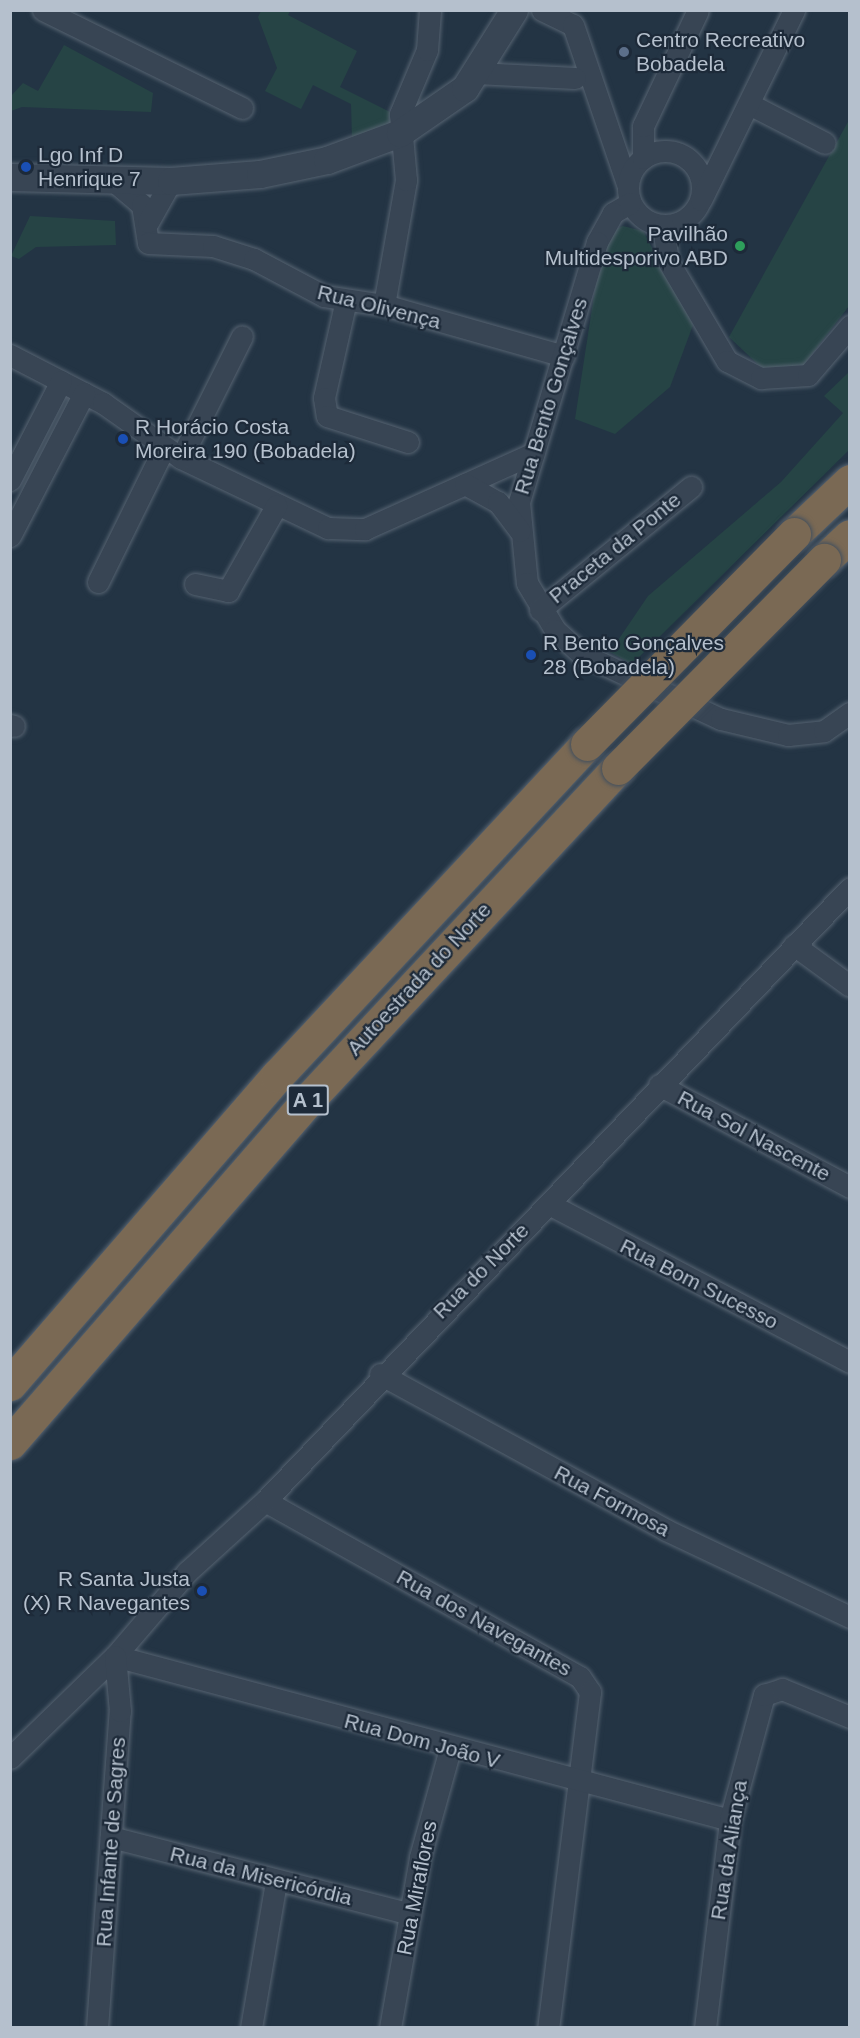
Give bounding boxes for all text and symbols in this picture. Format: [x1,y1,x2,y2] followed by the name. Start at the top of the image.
[636,27,805,77] place label: Centro Recreativo Bobadela
[617,45,631,59] marker: Centro Recreativo Bobadela
[38,142,141,192] place label: Lgo Inf D Henrique 7
[19,160,33,174] marker: Lgo Inf D Henrique 7
[544,221,728,271] place label: Pavilhão Multidesporivo ABD
[733,239,747,253] marker: Pavilhão Multidesporivo ABD
[315,280,443,334] street label: Rua Olivença
[509,295,593,497] street label: Rua Bento Gonçalves
[135,414,356,464] place label: R Horácio Costa Moreira 190 (Bobadela)
[116,432,130,446] marker: R Horácio Costa Moreira 190 (Bobadela)
[544,487,686,609] street label: Praceta da Ponte
[543,630,724,680] place label: R Bento Gonçalves 28 (Bobadela)
[524,648,538,662] marker: R Bento Gonçalves 28 (Bobadela)
[342,897,496,1061] street label: Autoestrada do Norte
[286,1083,330,1117] road number: A 1
[673,1085,835,1187] street label: Rua Sol Nascente
[428,1218,534,1324] street label: Rua do Norte
[616,1233,782,1335] street label: Rua Bom Sucesso
[550,1460,674,1542] street label: Rua Formosa
[392,1564,576,1682] street label: Rua dos Navegantes
[23,1566,190,1616] place label: R Santa Justa (X) R Navegantes
[195,1584,209,1598] marker: R Santa Justa (X) R Navegantes
[342,1708,502,1774] street label: Rua Dom João V
[91,1736,131,1948] street label: Rua Infante de Sagres
[705,1778,753,1922] street label: Rua da Aliança
[392,1819,442,1957] street label: Rua Miraflores
[167,1841,355,1911] street label: Rua da Misericórdia

